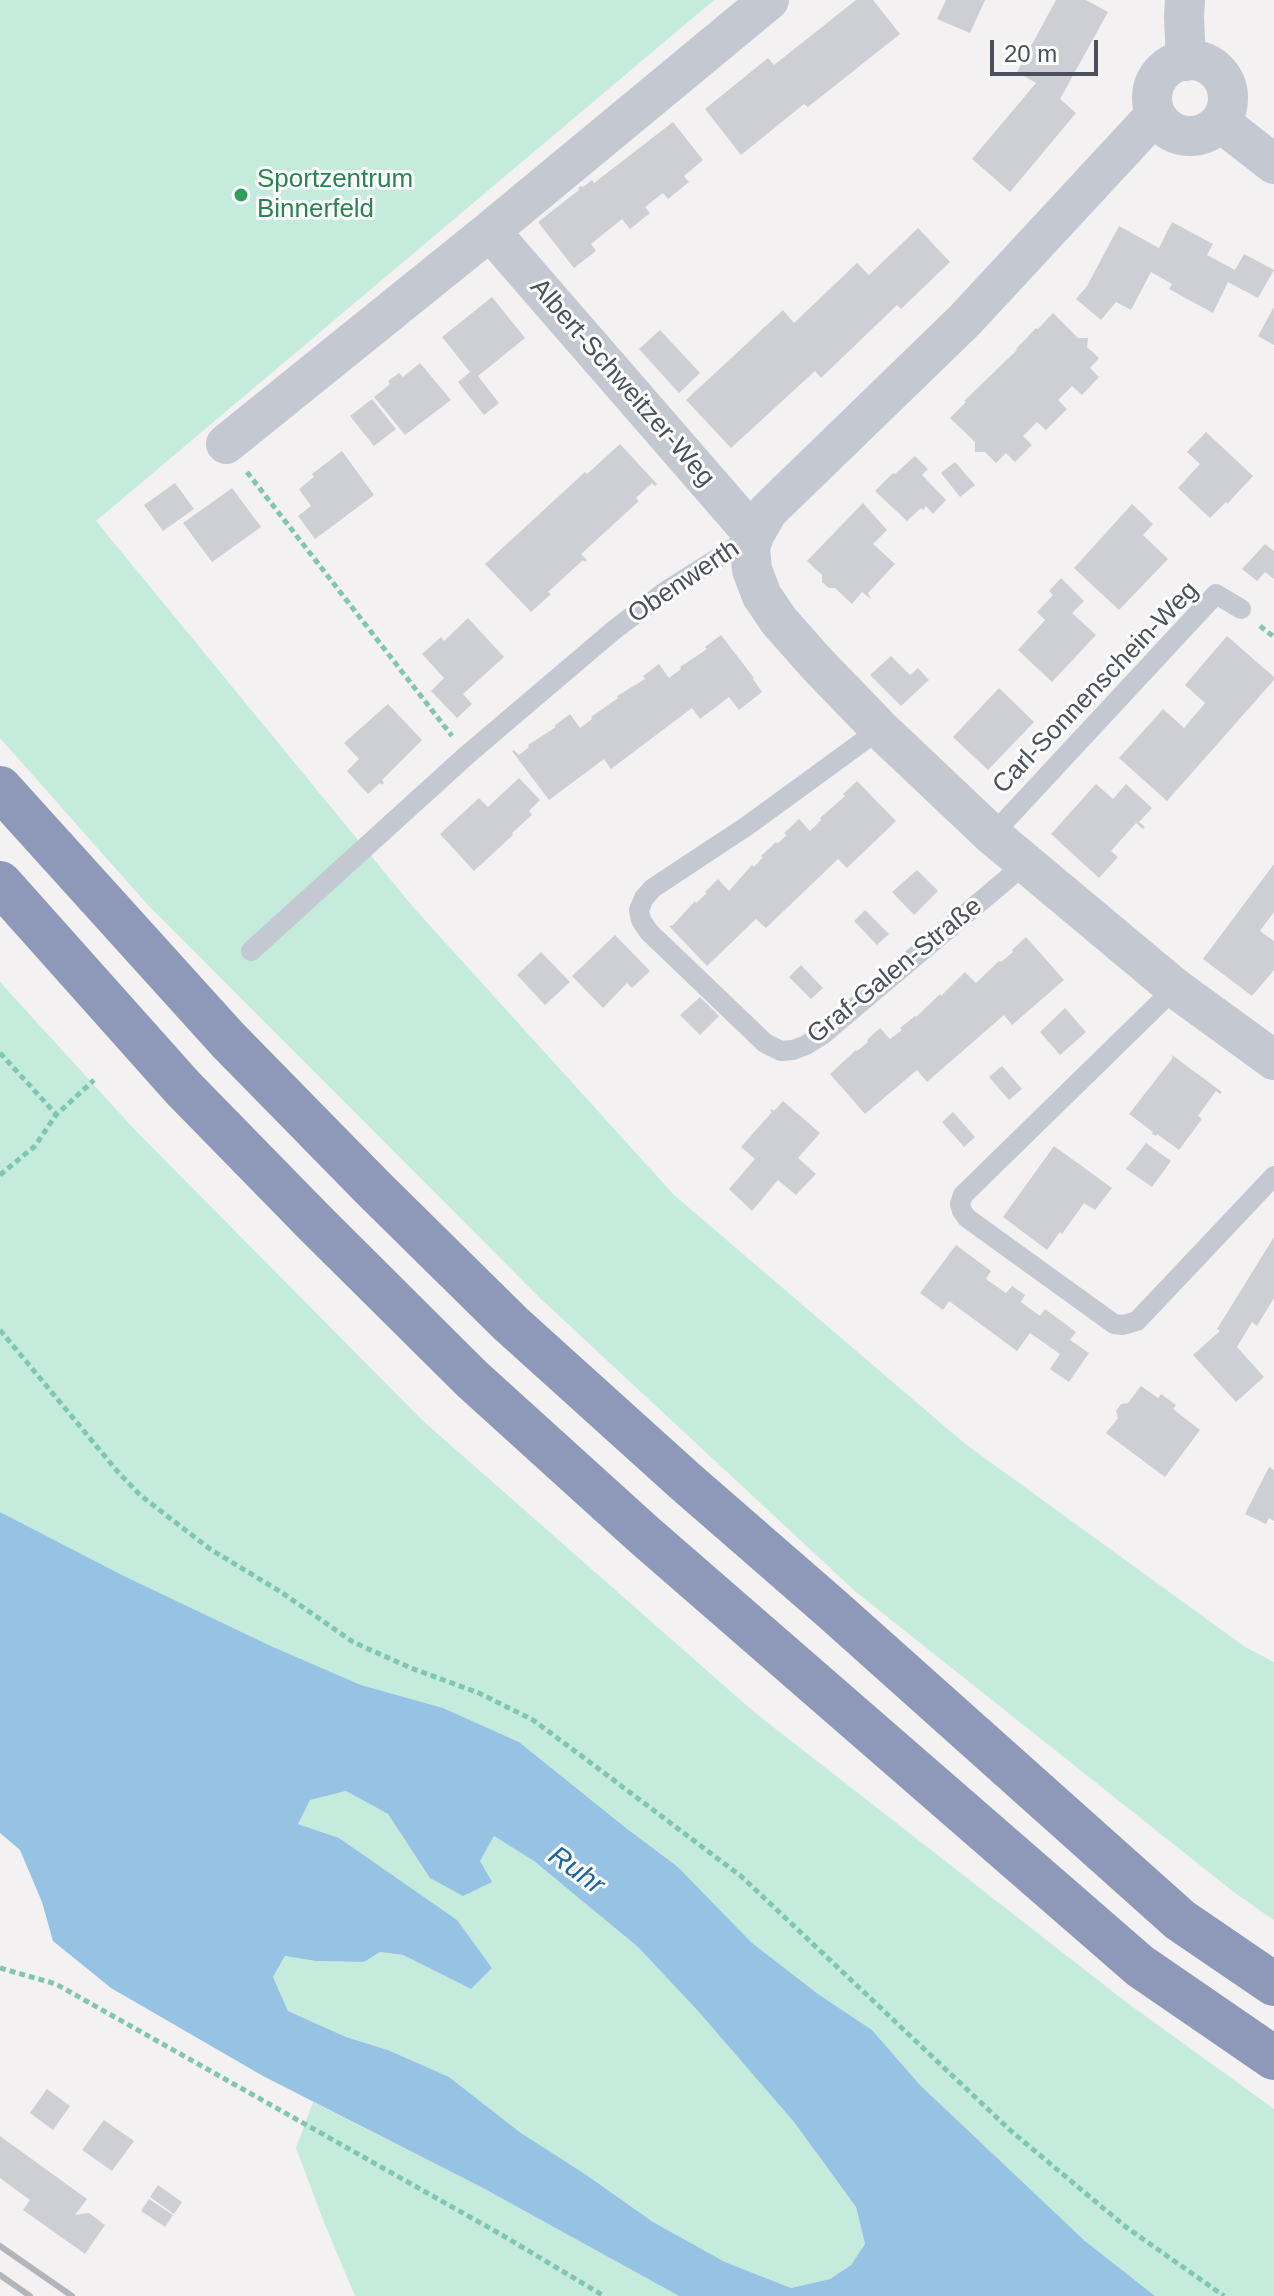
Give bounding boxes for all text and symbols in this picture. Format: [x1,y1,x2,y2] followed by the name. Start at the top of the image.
[994,24,1102,74] scale bar
[1004,40,1057,67] text: 20 m
[257,164,413,226] place label: Sportzentrum Binnerfeld
[232,186,250,204] marker: Sportzentrum Binnerfeld
[523,273,721,493] street label: Albert-Schweitzer-Weg
[623,534,745,630] street label: Obenwerth
[987,575,1205,801] street label: Carl-Sonnenschein-Weg
[802,891,988,1051] street label: Graf-Galen-Straße
[542,1840,610,1902] water label: Ruhr

